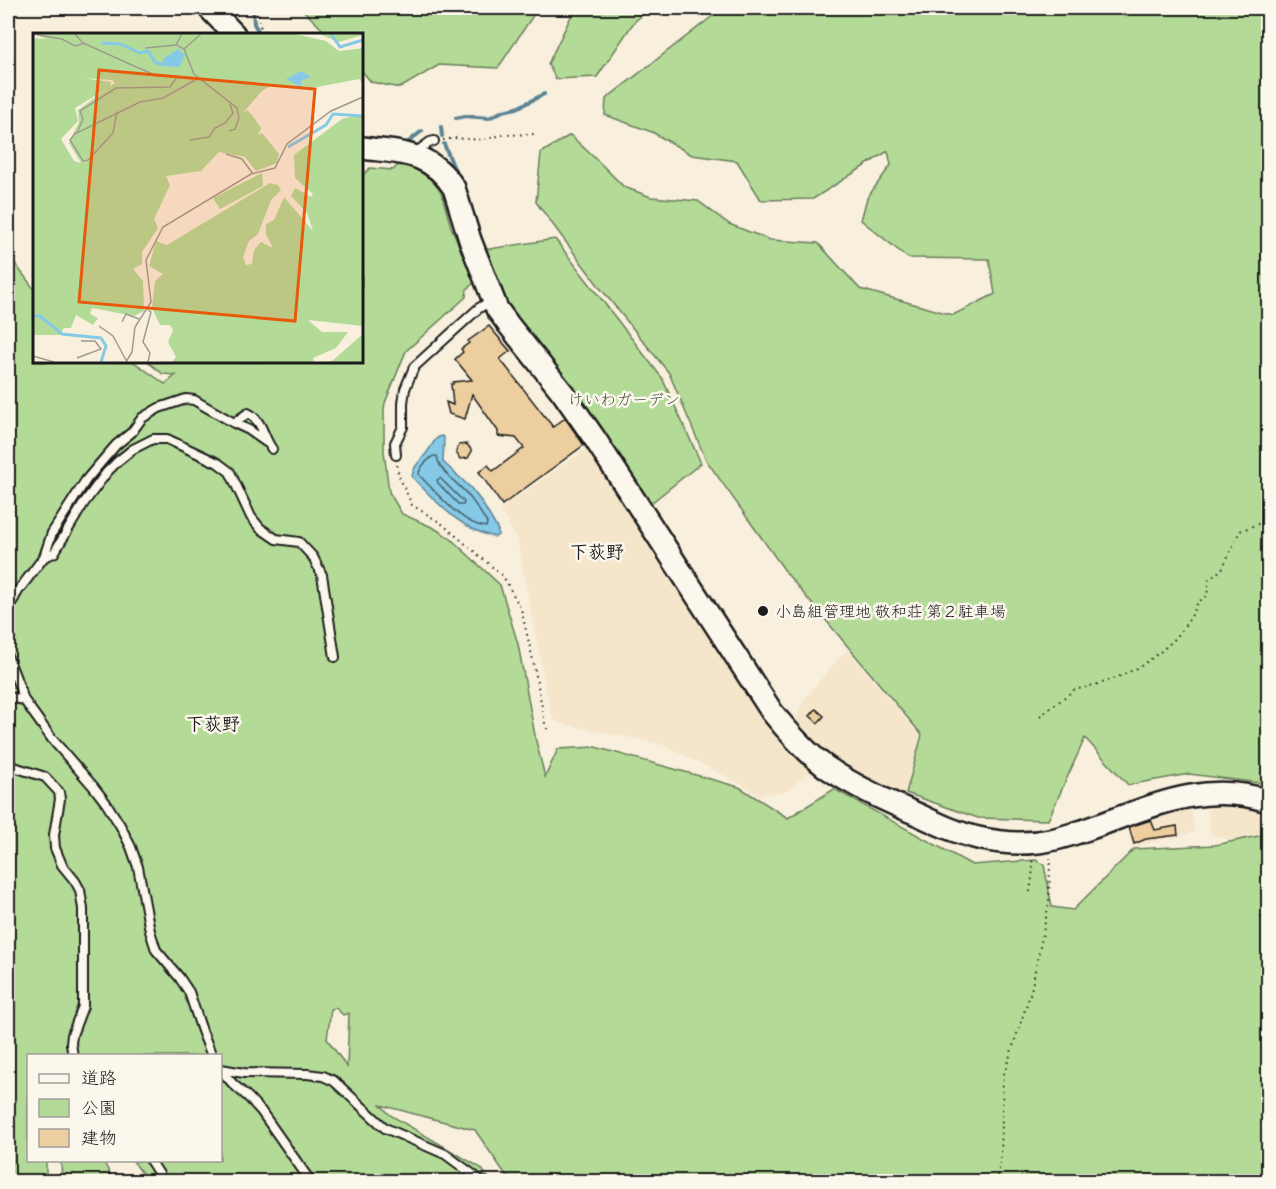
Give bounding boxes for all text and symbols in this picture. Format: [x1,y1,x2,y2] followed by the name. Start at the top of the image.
[33,33,363,363] inset map
[568,390,680,410] park label: けいわガーデン
[570,541,624,564] district label: 下荻野
[775,602,1006,622] place label: 小島組管理地 敬和荘 第２駐車場
[756,604,770,618] marker: 小島組管理地 敬和荘 第２駐車場
[186,713,240,736] district label: 下荻野
[27,1054,222,1162] legend
[81,1067,117,1090] text: 道路
[81,1097,117,1120] text: 公園
[81,1127,117,1150] text: 建物

